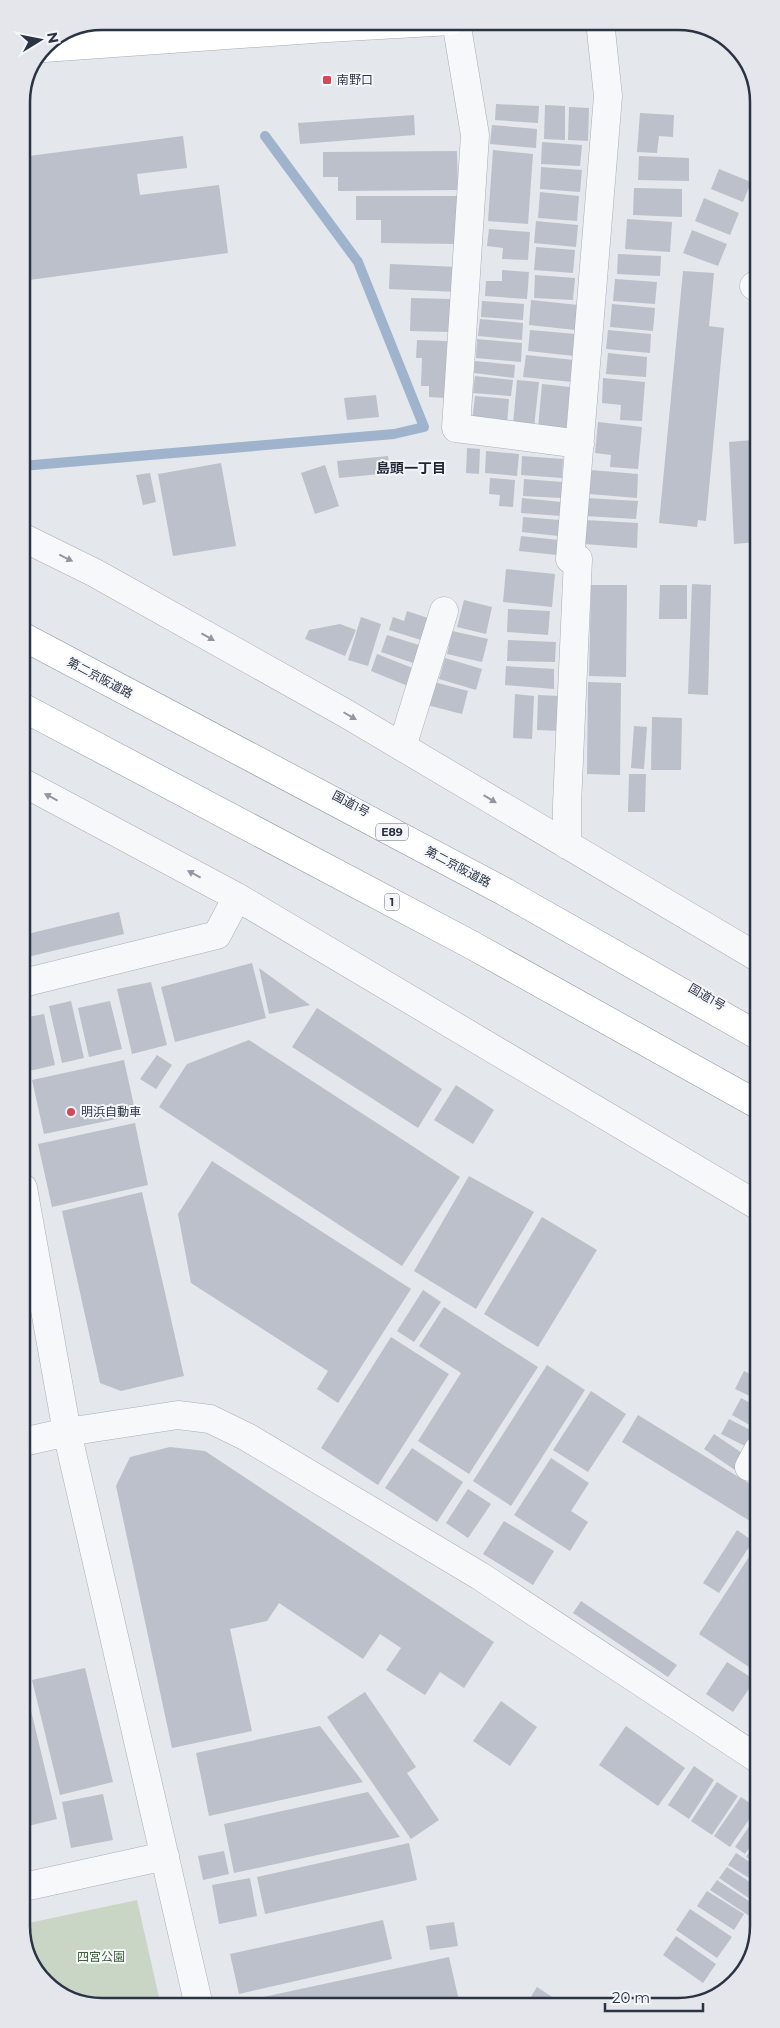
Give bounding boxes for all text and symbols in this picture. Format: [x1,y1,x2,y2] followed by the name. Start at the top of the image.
[15,15,65,65] north arrow
[43,31,63,45] text: N
[337,72,373,87] place label: 南野口
[321,74,333,86] marker: 南野口
[376,459,446,477] district label: 島頭一丁目
[59,555,73,563] one-way arrow
[201,632,215,641] one-way arrow
[65,654,136,701] street label: 第二京阪道路
[343,712,356,721] one-way arrow
[330,787,373,820] street label: 国道1号
[44,793,58,801] one-way arrow
[483,794,496,803] one-way arrow
[376,824,408,840] road number: E89
[423,843,494,890] street label: 第二京阪道路
[187,870,201,878] one-way arrow
[384,894,400,910] road number: 1
[686,980,728,1013] street label: 国道1号
[81,1104,141,1119] place label: 明浜自動車
[65,1106,77,1118] marker: 明浜自動車
[77,1949,125,1964] park label: 四宮公園
[605,1980,702,2012] scale bar
[612,1988,650,2007] text: 20 m

